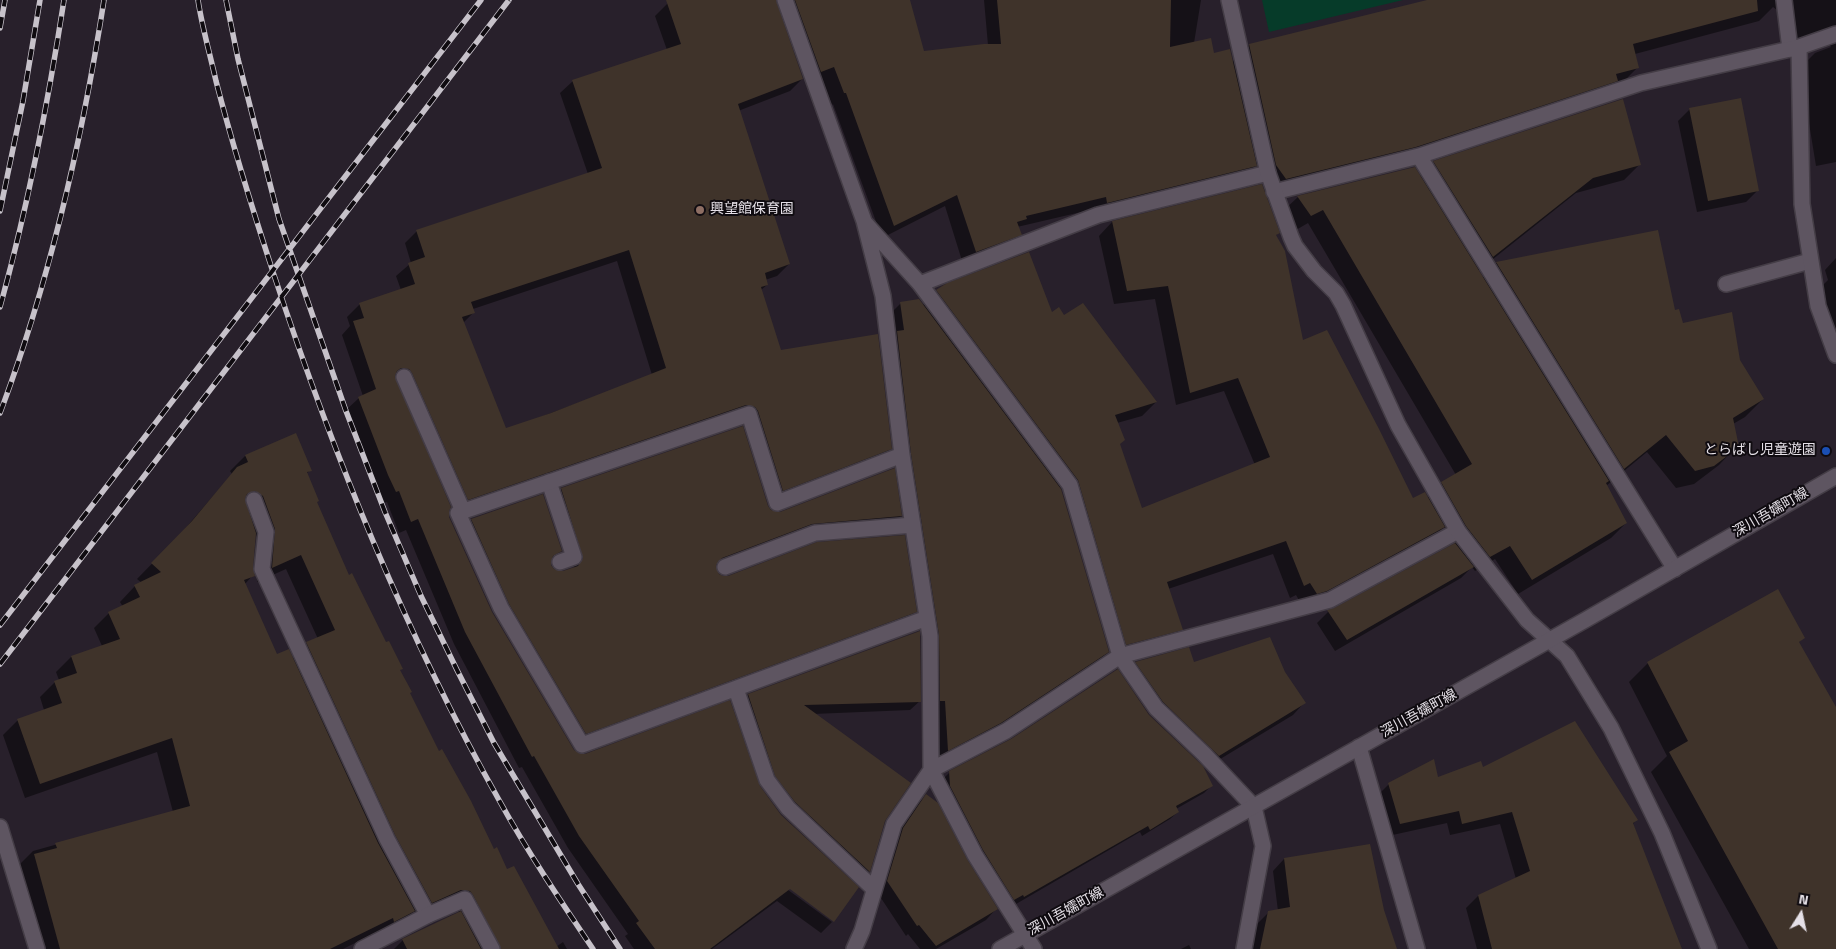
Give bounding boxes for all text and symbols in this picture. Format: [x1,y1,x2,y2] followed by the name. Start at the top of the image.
[710,202,794,218] place label: 興望館保育園
[694,204,706,216] marker: 興望館保育園
[1704,443,1816,459] place label: とらばし児童遊園
[1820,445,1832,457] marker: とらばし児童遊園
[1730,485,1812,541] street label: 深川吾嬬町線
[1378,686,1460,742] street label: 深川吾嬬町線
[1025,884,1107,940] street label: 深川吾嬬町線
[1797,888,1810,910] text: N
[1776,889,1826,939] north arrow

